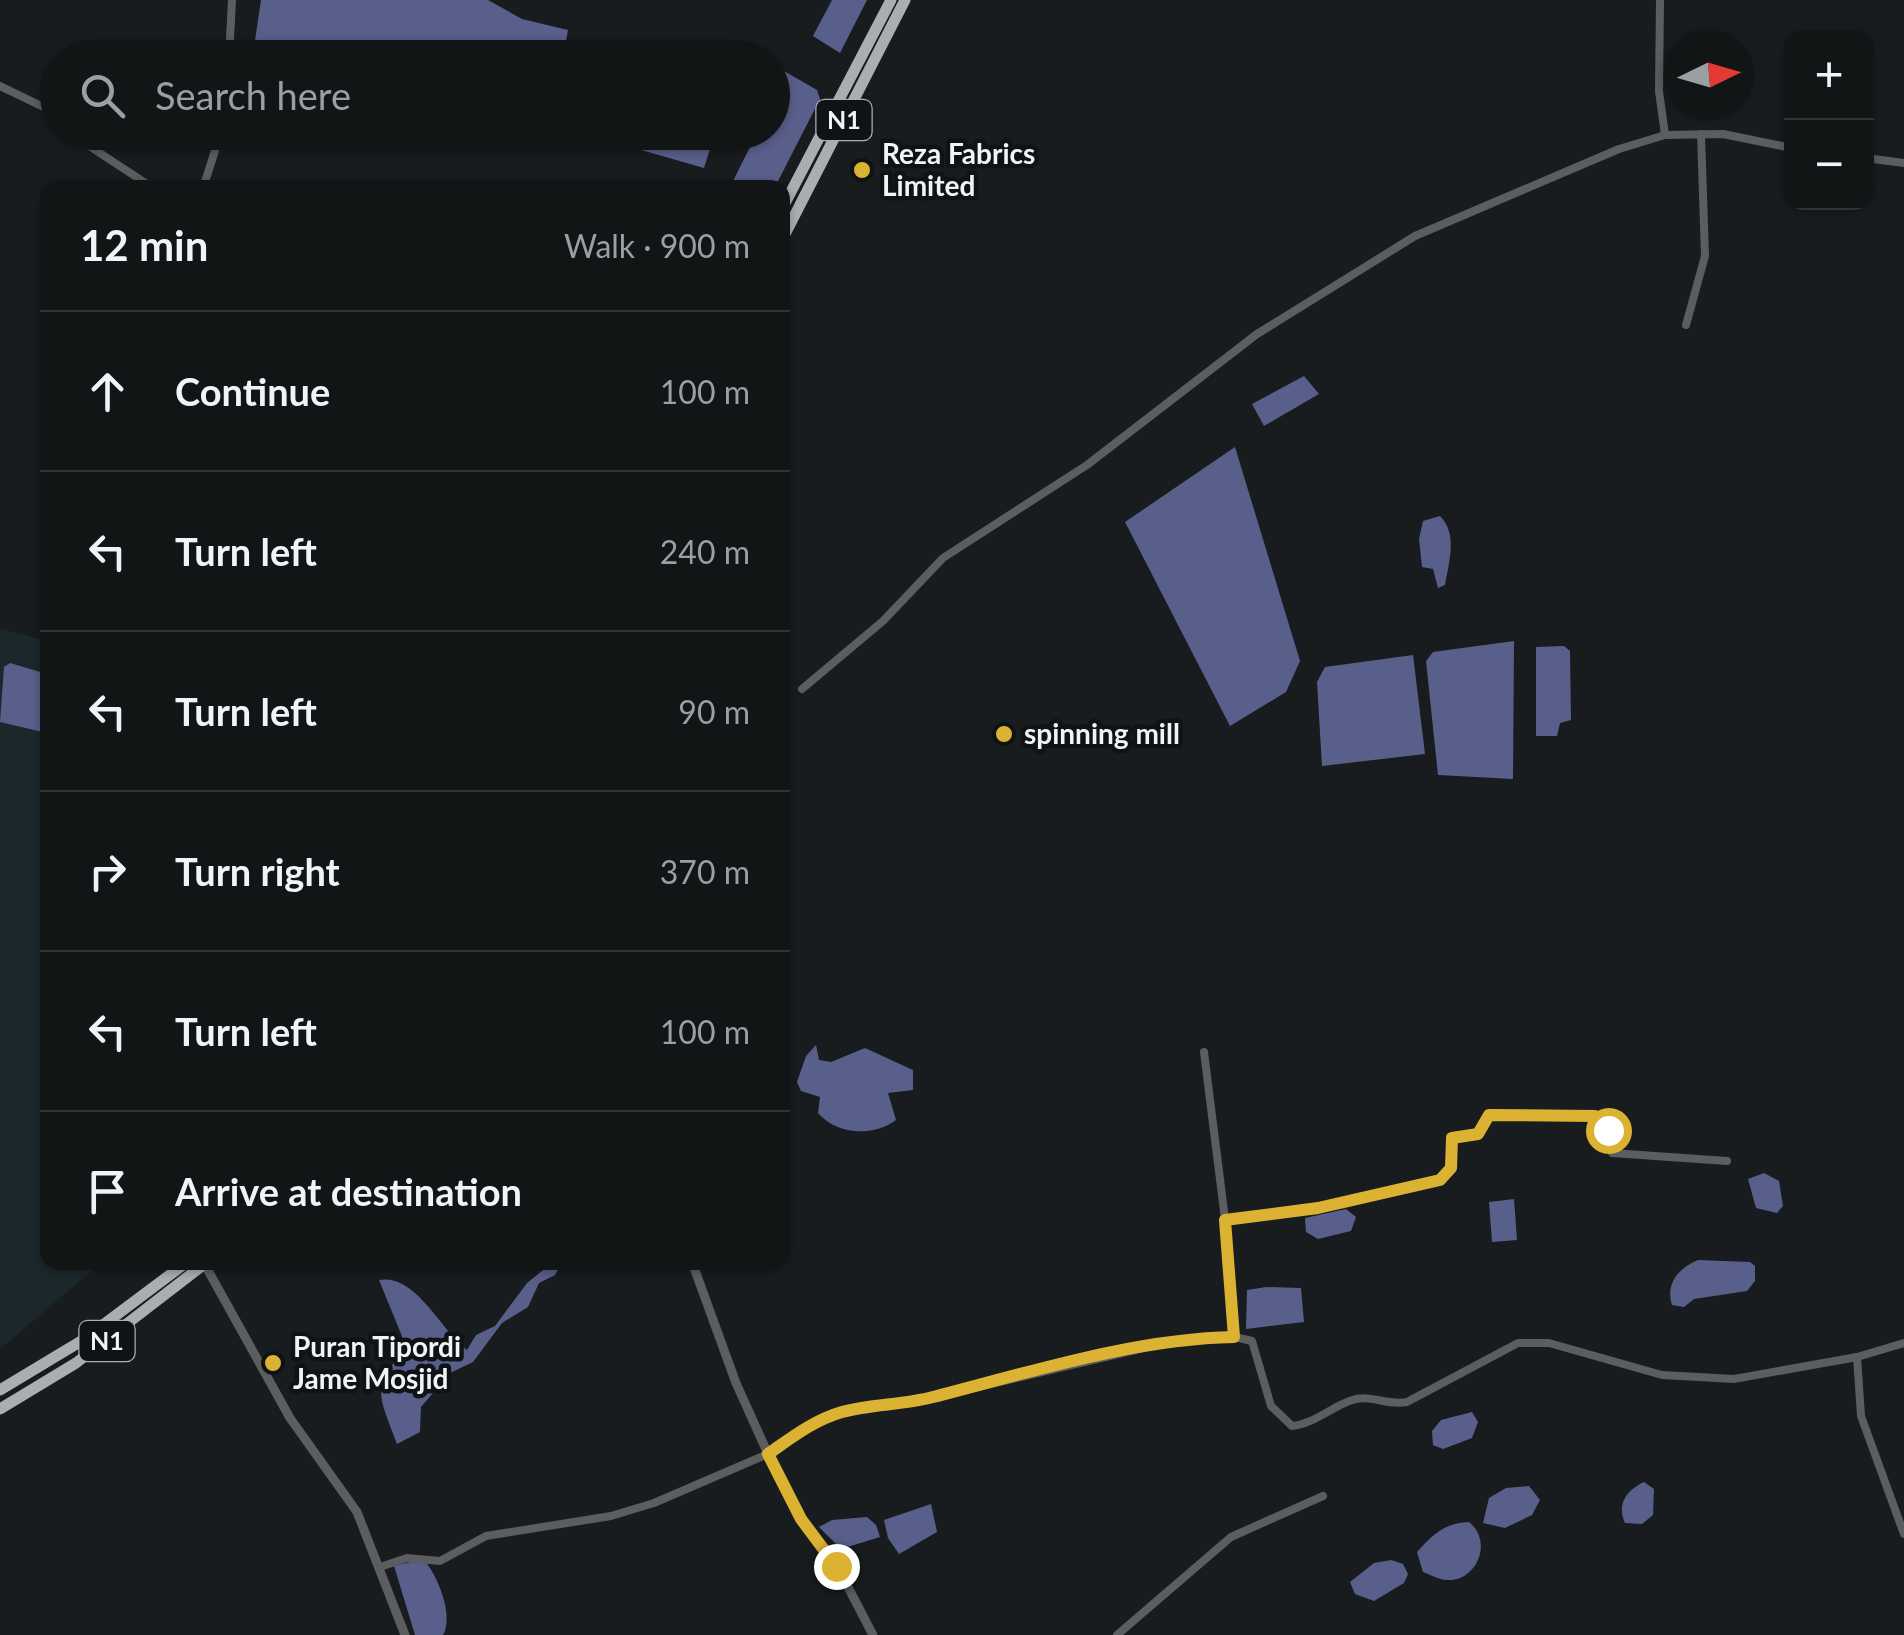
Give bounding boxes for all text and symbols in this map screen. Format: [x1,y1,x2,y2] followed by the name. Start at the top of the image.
[1664,30,1754,120] north arrow
[1784,30,1874,210] map controls
[1784,30,1874,120] button: +
[40,40,790,150] search box
[75,68,130,123] icon: search
[155,72,351,118] text: Search here
[816,100,872,140] road number: N1
[1784,120,1874,210] button: −
[882,136,1035,202] place label: Reza Fabrics Limited
[851,159,873,181] marker: Reza Fabrics Limited
[80,220,208,270] text: 12 min
[564,226,750,265] text: Walk · 900 m
[80,364,135,419] icon: ahead
[175,368,330,414] text: Continue
[660,372,750,411] text: 100 m
[80,524,135,579] icon: left
[175,528,317,574] text: Turn left
[660,532,750,571] text: 240 m
[80,684,135,739] icon: left
[175,688,317,734] text: Turn left
[678,692,750,731] text: 90 m
[1024,716,1180,750] place label: spinning mill
[993,723,1015,745] marker: spinning mill
[80,844,135,899] icon: right
[175,848,340,894] text: Turn right
[660,852,750,891] text: 370 m
[80,1004,135,1059] icon: left
[175,1008,317,1054] text: Turn left
[660,1012,750,1051] text: 100 m
[1586,1108,1632,1154] route start
[80,1164,135,1219] icon: arrive
[175,1168,522,1214] text: Arrive at destination
[80,1321,134,1361] road number: N1
[293,1329,461,1395] place label: Puran Tipordi Jame Mosjid
[262,1352,284,1374] marker: Puran Tipordi Jame Mosjid
[814,1544,860,1590] route end

